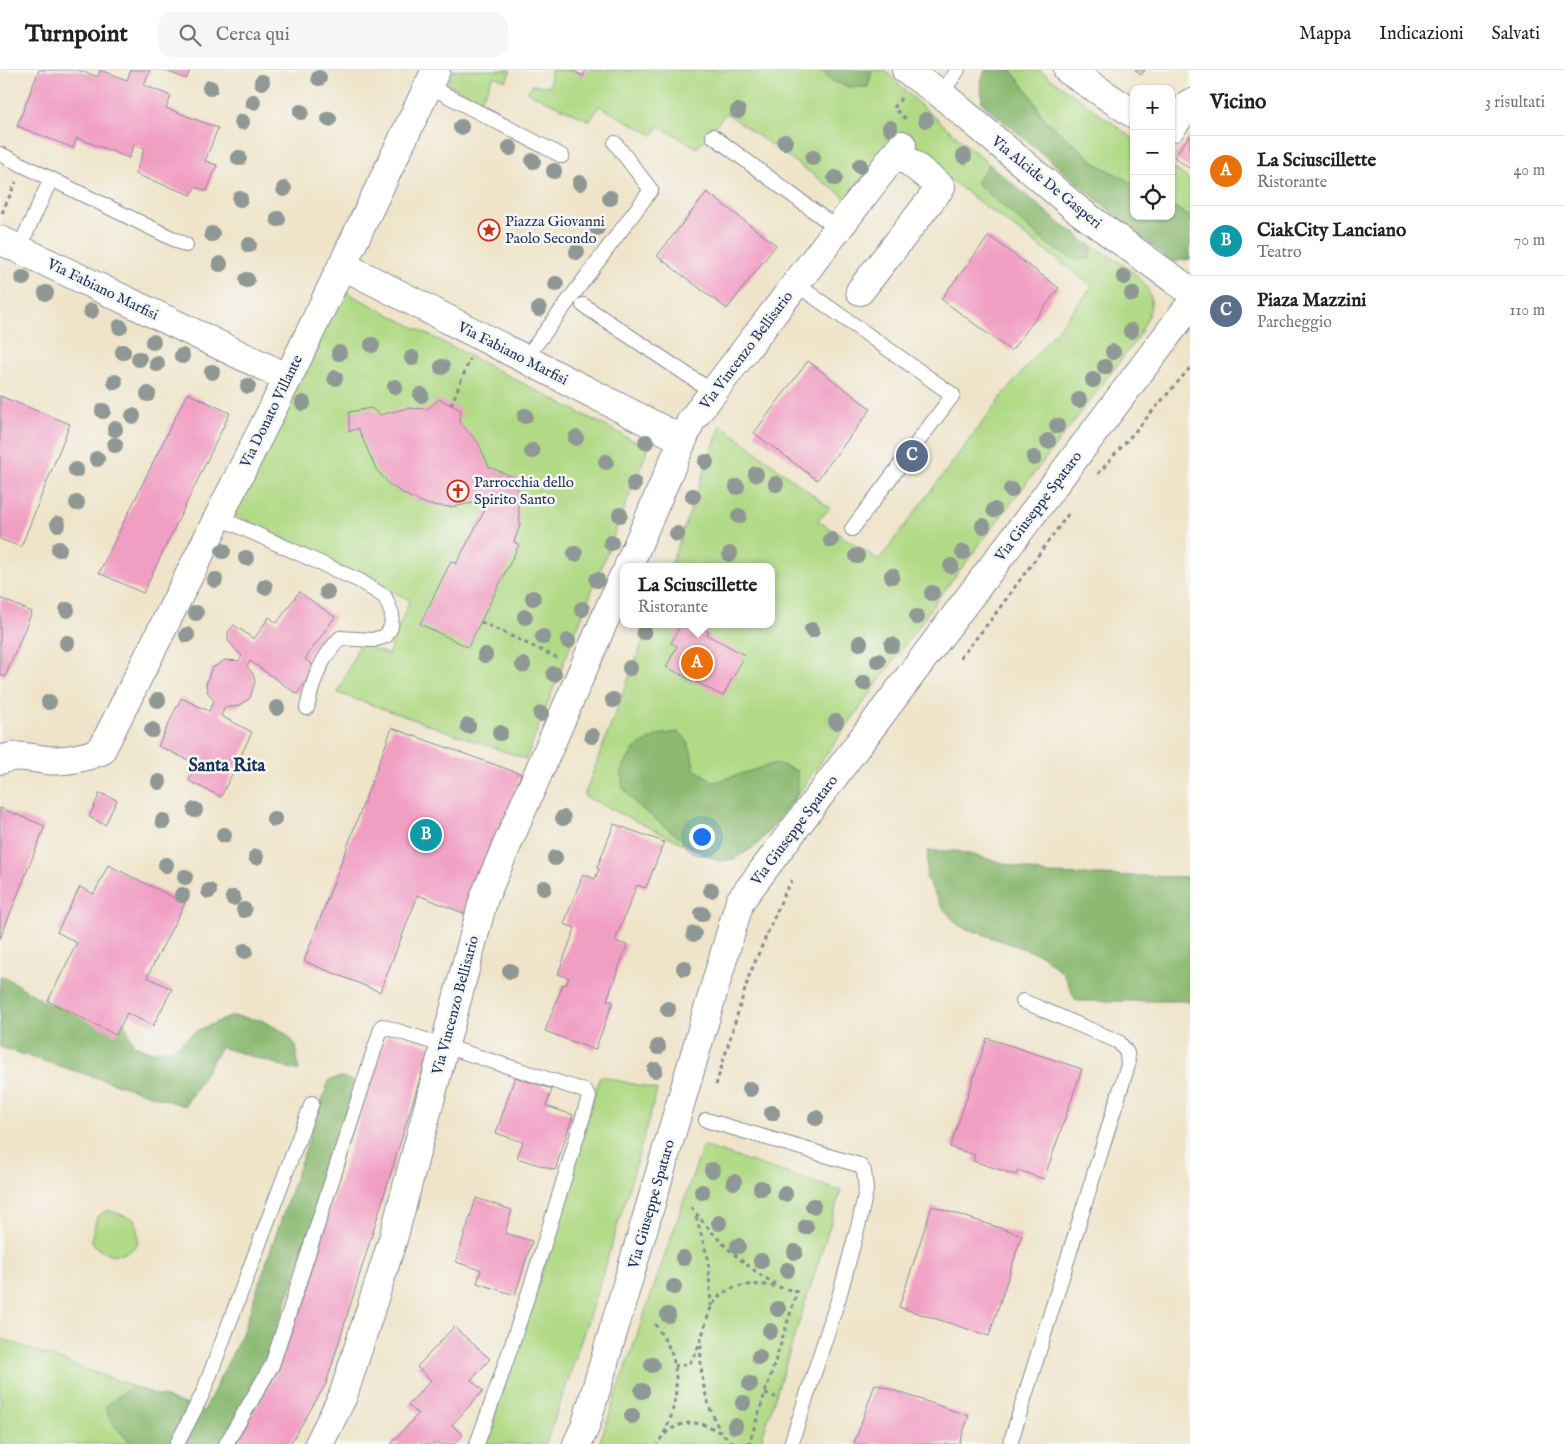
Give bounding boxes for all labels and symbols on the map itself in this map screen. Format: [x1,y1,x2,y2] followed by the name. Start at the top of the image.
[987,131,1106,233] street label: Via Alcide De Gasperi
[505,212,605,248] place label: Piazza Giovanni Paolo Secondo
[477,218,501,242] place icon: Piazza Giovanni Paolo Secondo
[43,254,161,325] street label: Via Fabiano Marfisi
[695,287,797,414] street label: Via Vincenzo Bellisario
[454,317,571,389] street label: Via Fabiano Marfisi
[235,352,307,472] street label: Via Donato Villante
[896,437,928,475] pin: C
[990,447,1086,566] street label: Via Giuseppe Spataro
[474,473,574,509] place label: Parrocchia dello Spirito Santo
[446,479,470,503] church icon: Parrocchia dello Spirito Santo
[681,644,713,682] pin: A
[189,755,267,778] district label: Santa Rita
[746,771,842,890] street label: Via Giuseppe Spataro
[410,816,442,854] pin: B
[689,824,715,850] your location
[427,933,483,1078] street label: Via Vincenzo Bellisario
[624,1137,679,1272] street label: Via Giuseppe Spataro

